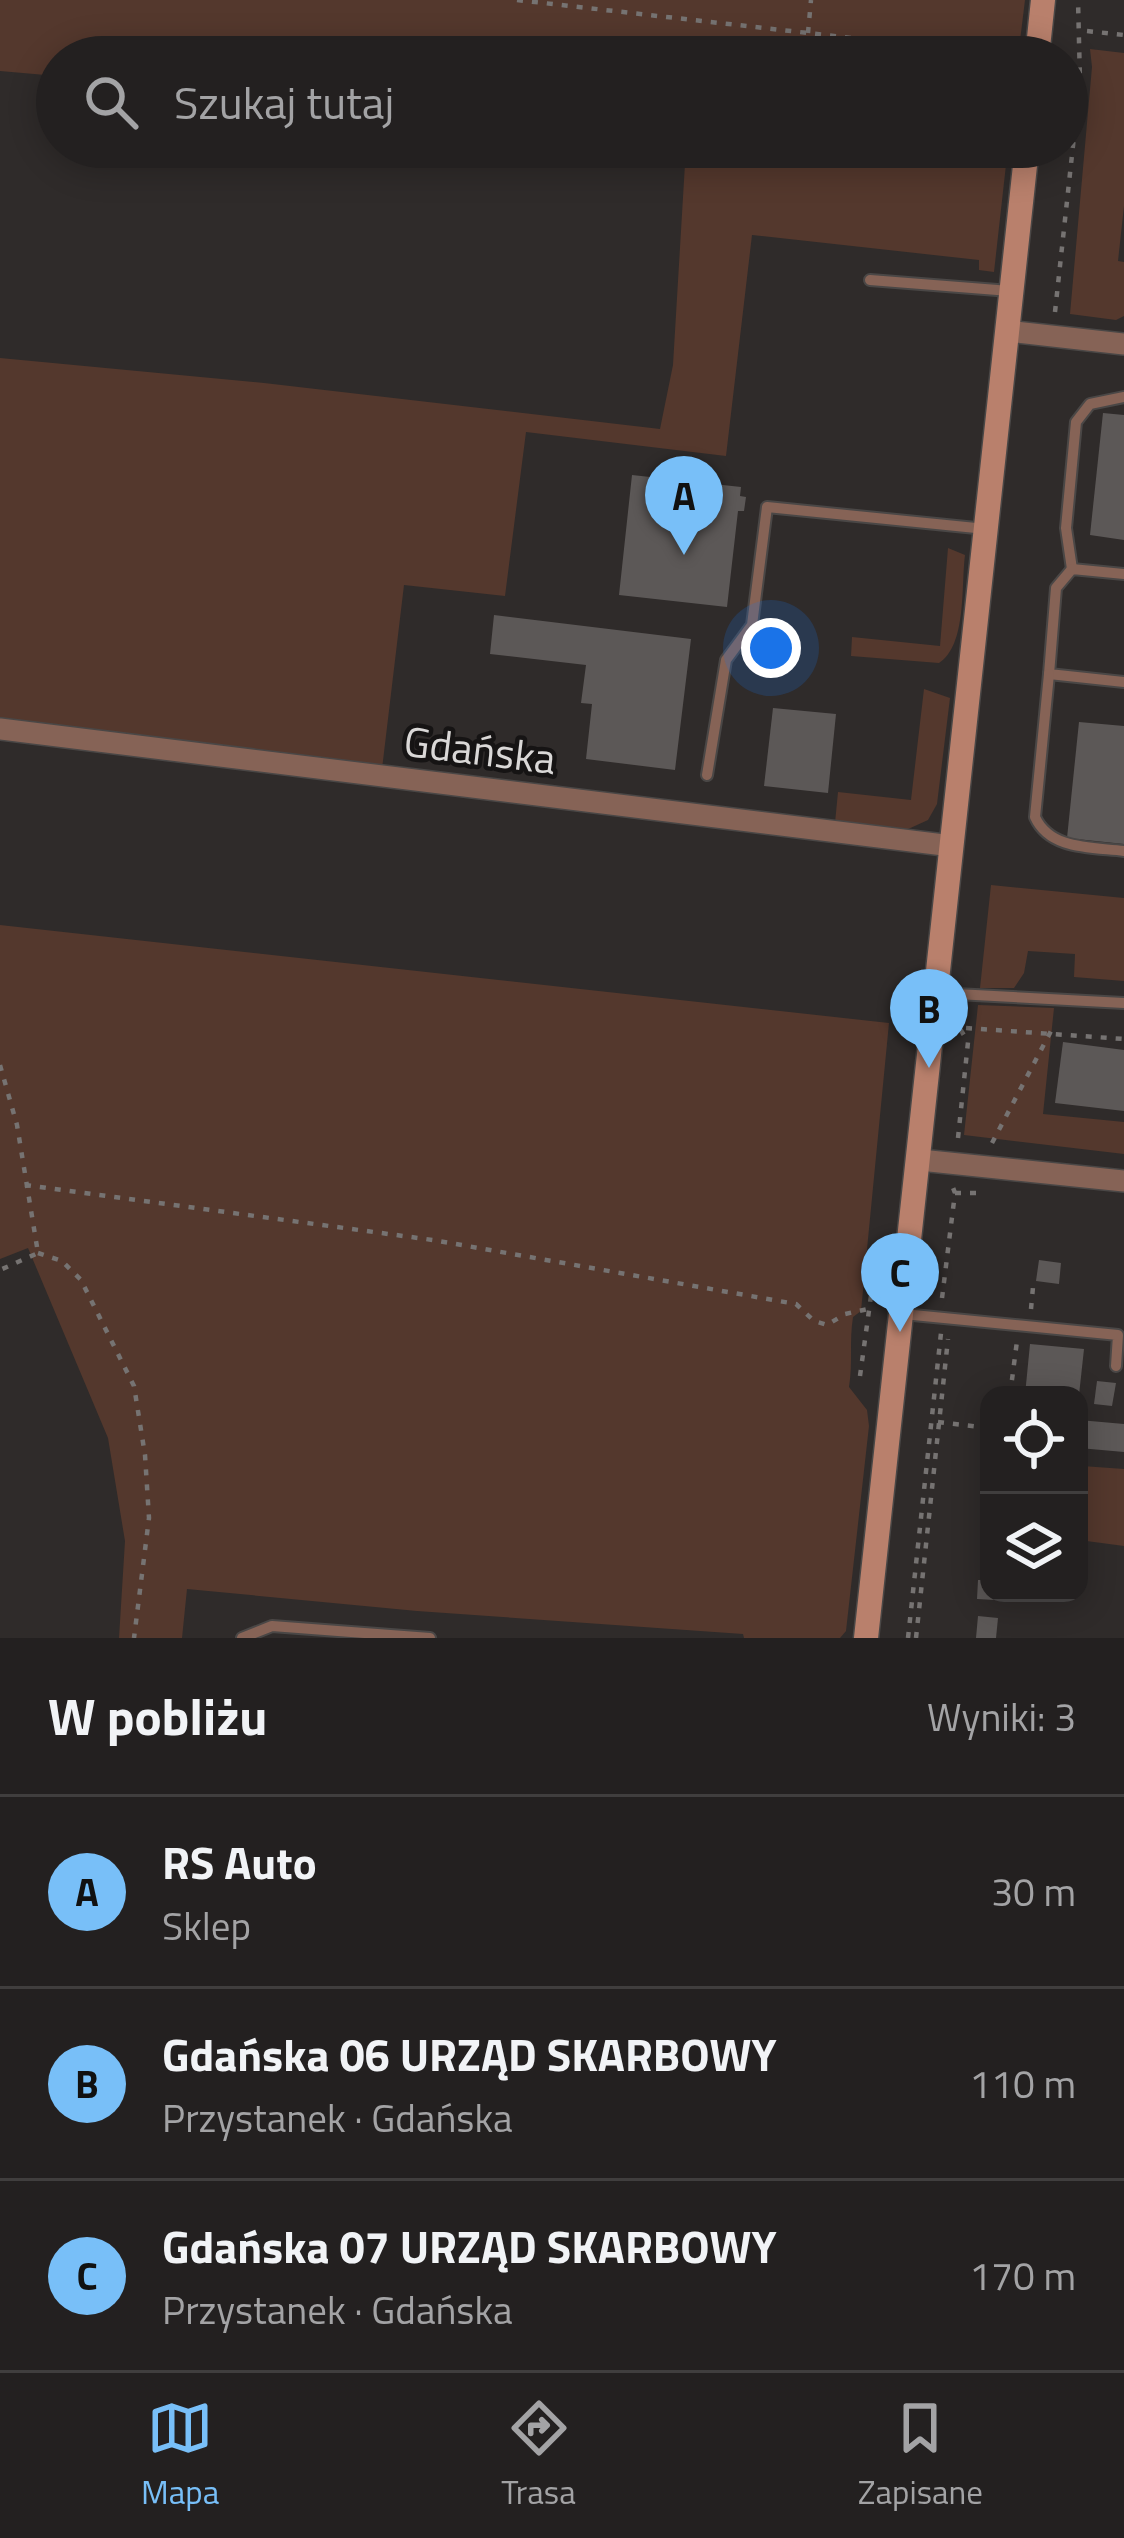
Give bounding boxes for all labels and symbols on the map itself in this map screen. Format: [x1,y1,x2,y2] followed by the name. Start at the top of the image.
[645,456,723,555] pin: A
[741,618,801,678] your location
[401,708,560,790] street label: Gdańska
[890,969,968,1068] pin: B
[861,1233,939,1332] pin: C

